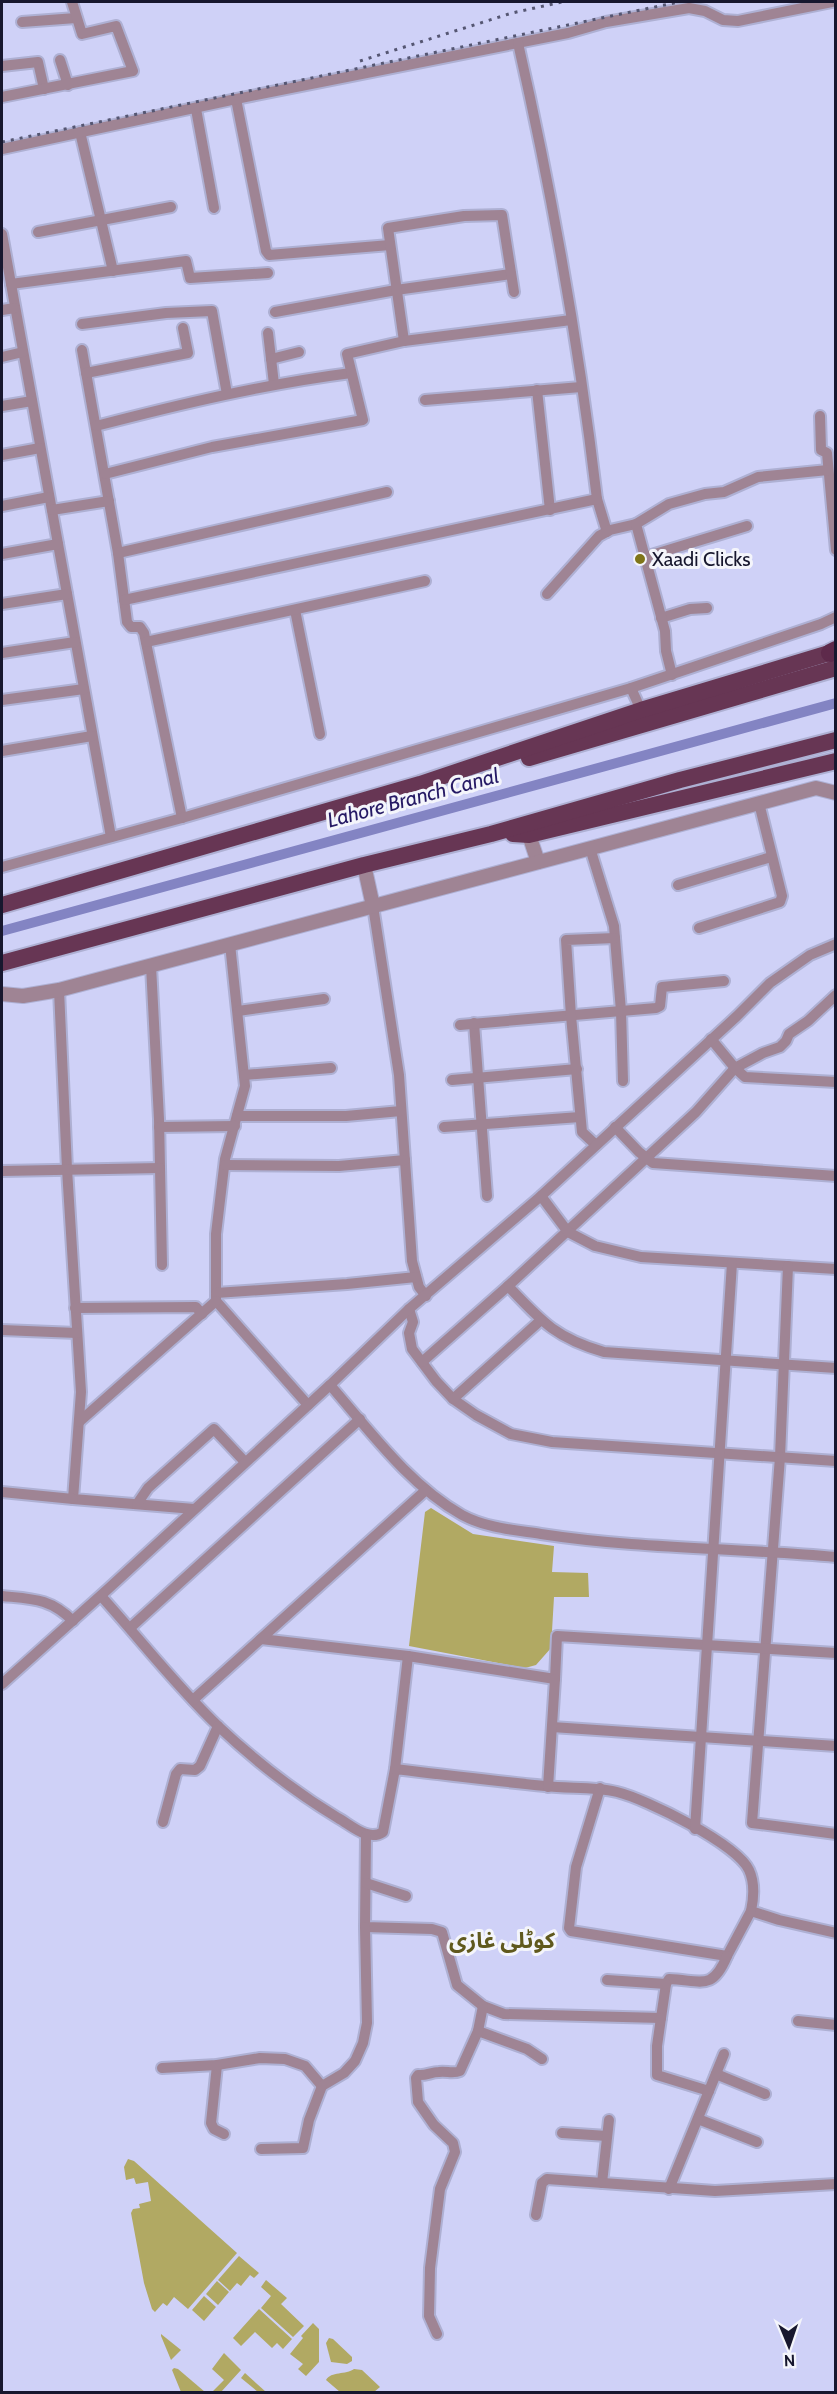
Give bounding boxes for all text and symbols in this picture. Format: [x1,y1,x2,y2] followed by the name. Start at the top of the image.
[652,547,751,571] place label: Xaadi Clicks
[633,552,647,566] marker: Xaadi Clicks
[324,763,502,832] water label: Lahore Branch Canal
[449,1927,556,1954] district label: کوٹلی غازی
[759,2316,819,2376] north arrow
[784,2351,795,2370] text: N

